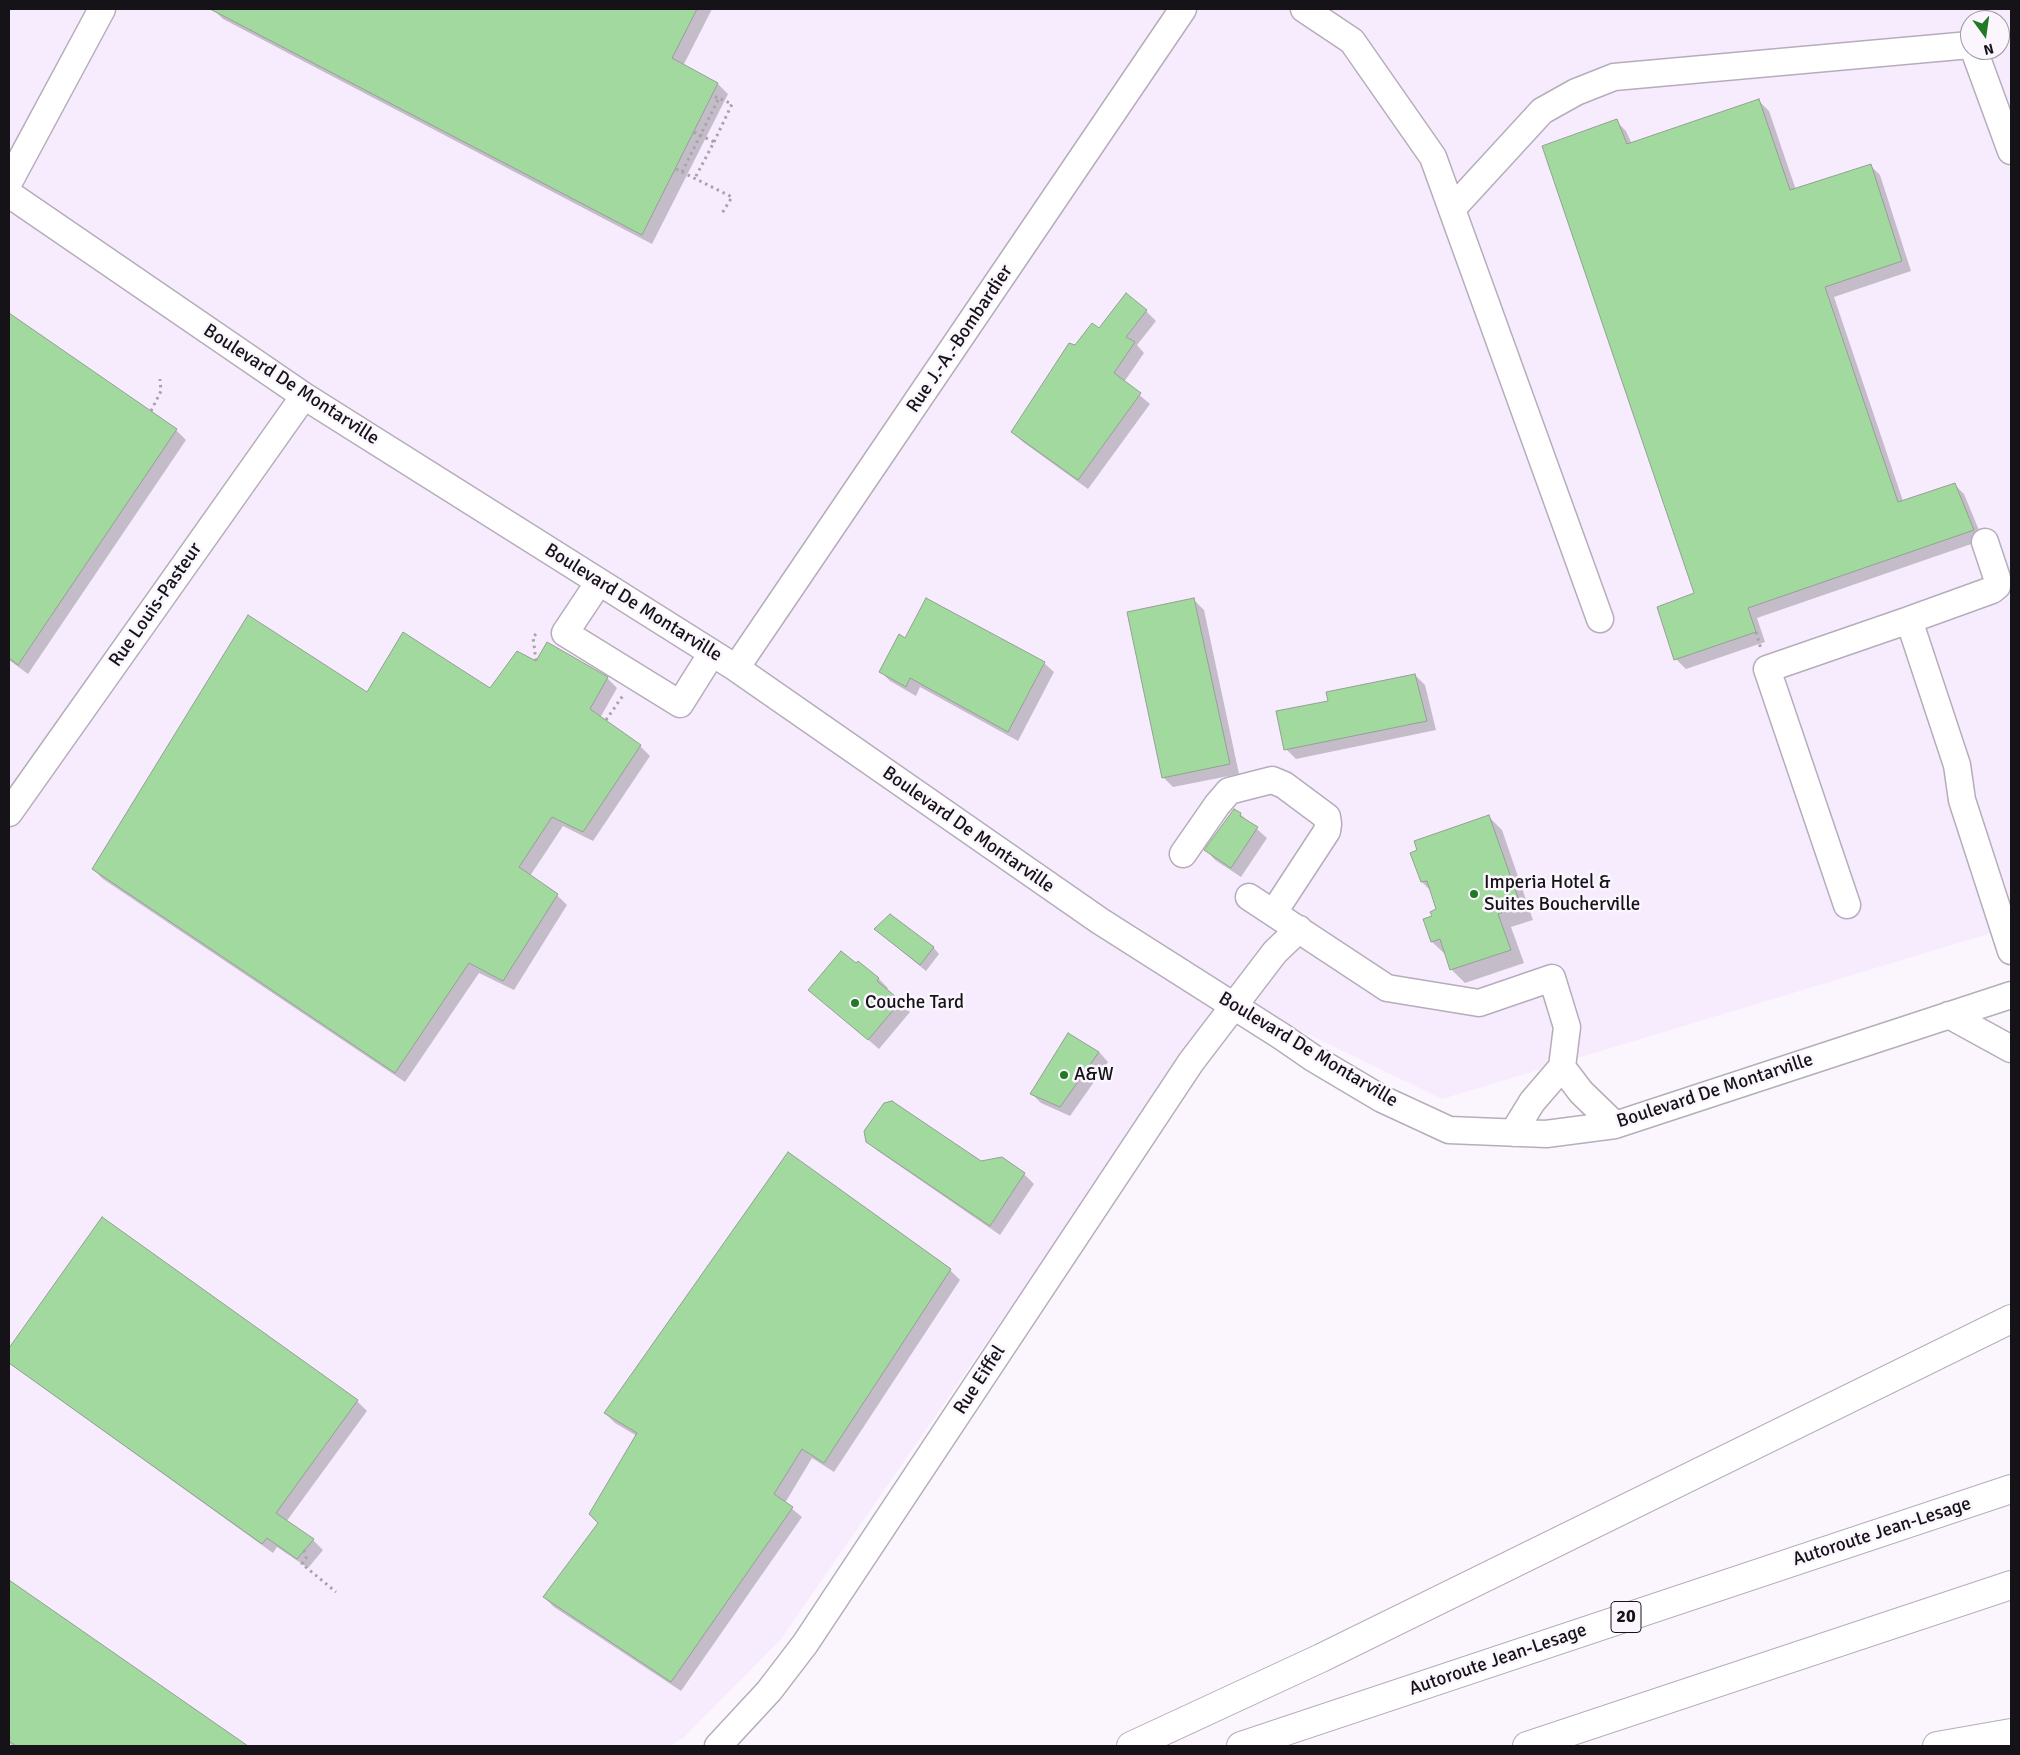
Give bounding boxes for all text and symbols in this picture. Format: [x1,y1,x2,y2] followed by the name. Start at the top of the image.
[1960,10,2010,60] north arrow
[1982,40,1995,58] text: N
[902,261,1018,417] street label: Rue J.-A.-Bombardier
[199,320,383,450] street label: Boulevard De Montarville
[105,538,207,672] street label: Rue Louis-Pasteur
[540,539,726,667] street label: Boulevard De Montarville
[877,762,1059,898] street label: Boulevard De Montarville
[1484,872,1640,916] place label: Imperia Hotel & Suites Boucherville
[1468,888,1480,900] marker: Imperia Hotel & Suites Boucherville
[1214,987,1402,1113] street label: Boulevard De Montarville
[865,992,964,1014] place label: Couche Tard
[849,997,861,1009] marker: Couche Tard
[1614,1048,1816,1134] street label: Boulevard De Montarville
[1074,1064,1114,1086] place label: A&W
[1058,1069,1070,1081] marker: A&W
[949,1341,1011,1419] street label: Rue Eiffel
[1790,1492,1974,1572] street label: Autoroute Jean-Lesage
[1611,1601,1641,1632] road number: 20
[1406,1619,1590,1701] street label: Autoroute Jean-Lesage

